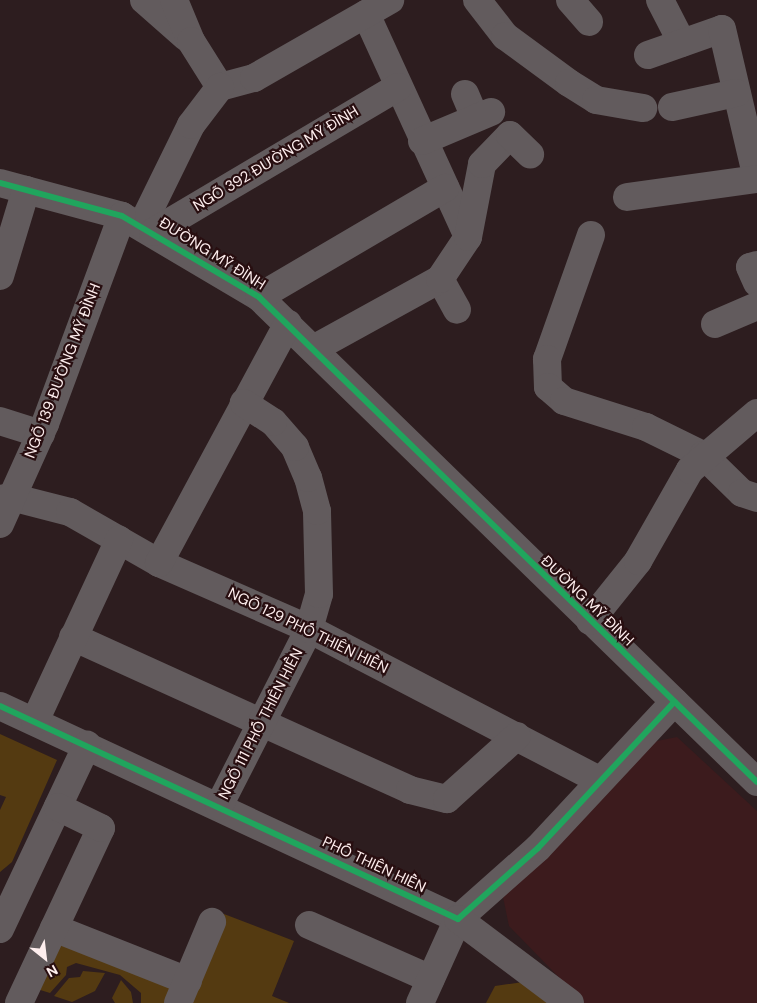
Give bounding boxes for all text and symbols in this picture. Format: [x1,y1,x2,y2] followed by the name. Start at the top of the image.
[190,102,362,216] street label: NGÕ 392 ĐƯỜNG MỸ ĐÌNH
[155,214,269,294] street label: ĐƯỜNG MỸ ĐÌNH
[21,281,105,461] street label: NGÕ 139 ĐƯỜNG MỸ ĐÌNH
[537,552,637,650] street label: ĐƯỜNG MỸ ĐÌNH
[225,584,391,678] street label: NGÕ 129 PHỐ THIÊN HIỀN
[215,645,307,803] street label: NGÕ 111 PHỐ THIÊN HIỀN
[319,833,429,897] street label: PHỐ THIÊN HIỀN
[20,933,70,983] north arrow
[43,961,61,981] text: N

